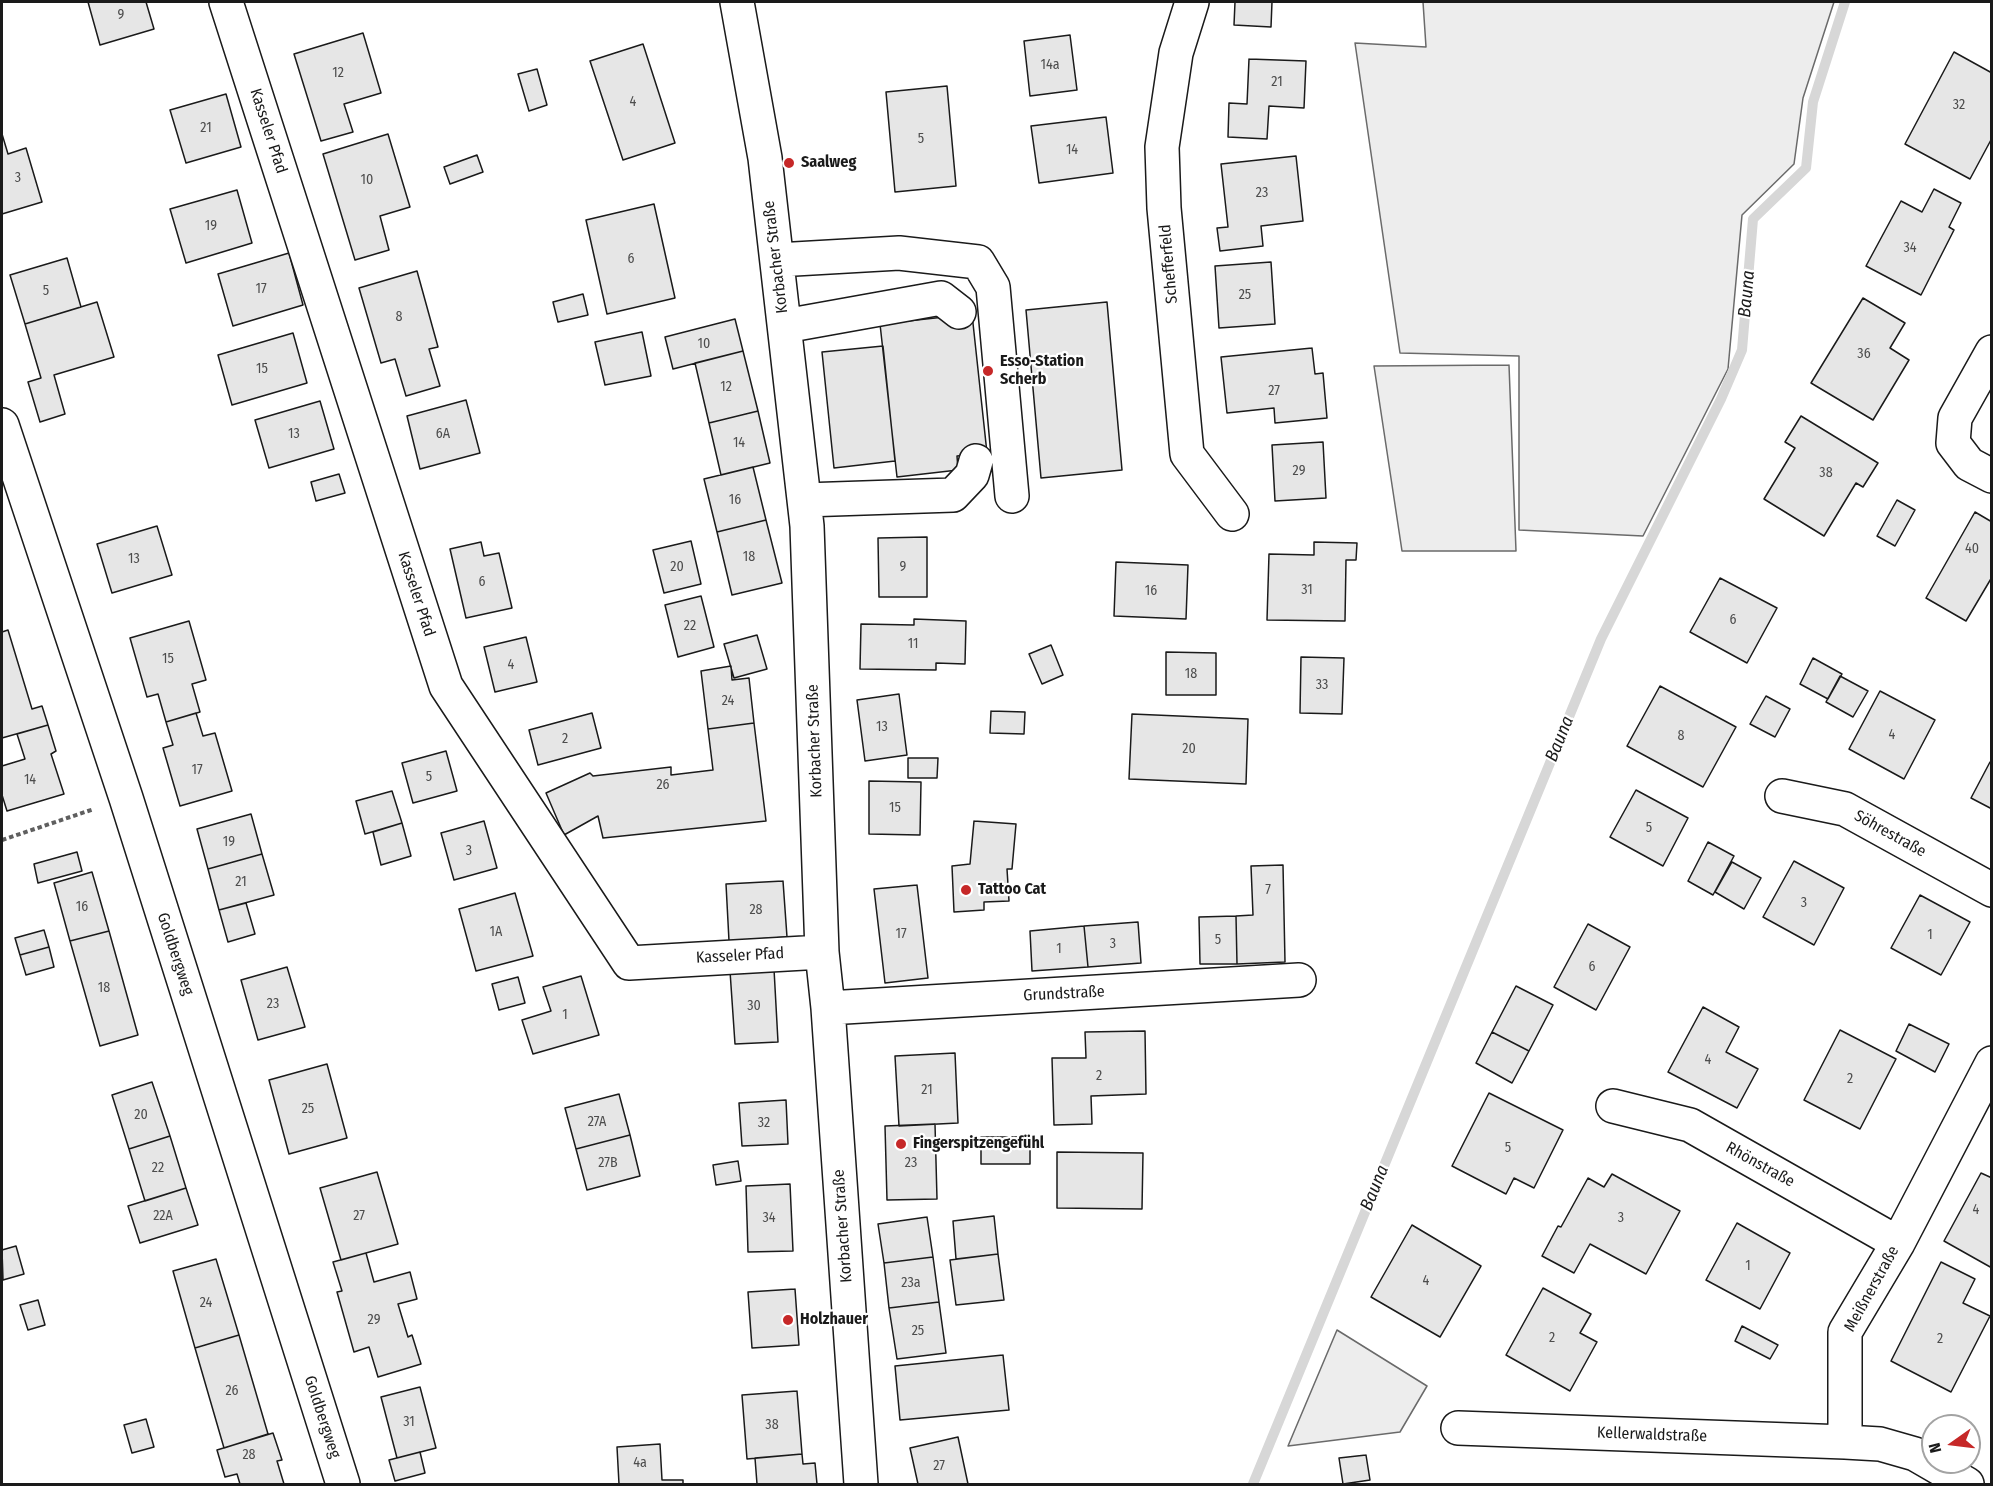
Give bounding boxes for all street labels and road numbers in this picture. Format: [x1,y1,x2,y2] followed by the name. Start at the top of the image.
[245,86,291,176] street label: Kasseler Pfad
[760,199,792,315] street label: Korbacher Straße
[1156,224,1182,304] street label: Schefferfeld
[393,549,439,639] street label: Kasseler Pfad
[803,684,827,798] street label: Korbacher Straße
[1851,806,1929,862] street label: Söhrestraße
[153,910,197,998] street label: Goldbergweg
[695,944,785,968] street label: Kasseler Pfad
[1023,982,1105,1006] street label: Grundstraße
[1722,1138,1798,1192] street label: Rhönstraße
[829,1169,857,1283] street label: Korbacher Straße
[1841,1243,1903,1335] street label: Meißnerstraße
[300,1373,344,1461] street label: Goldbergweg
[1597,1423,1707,1447] street label: Kellerwaldstraße

